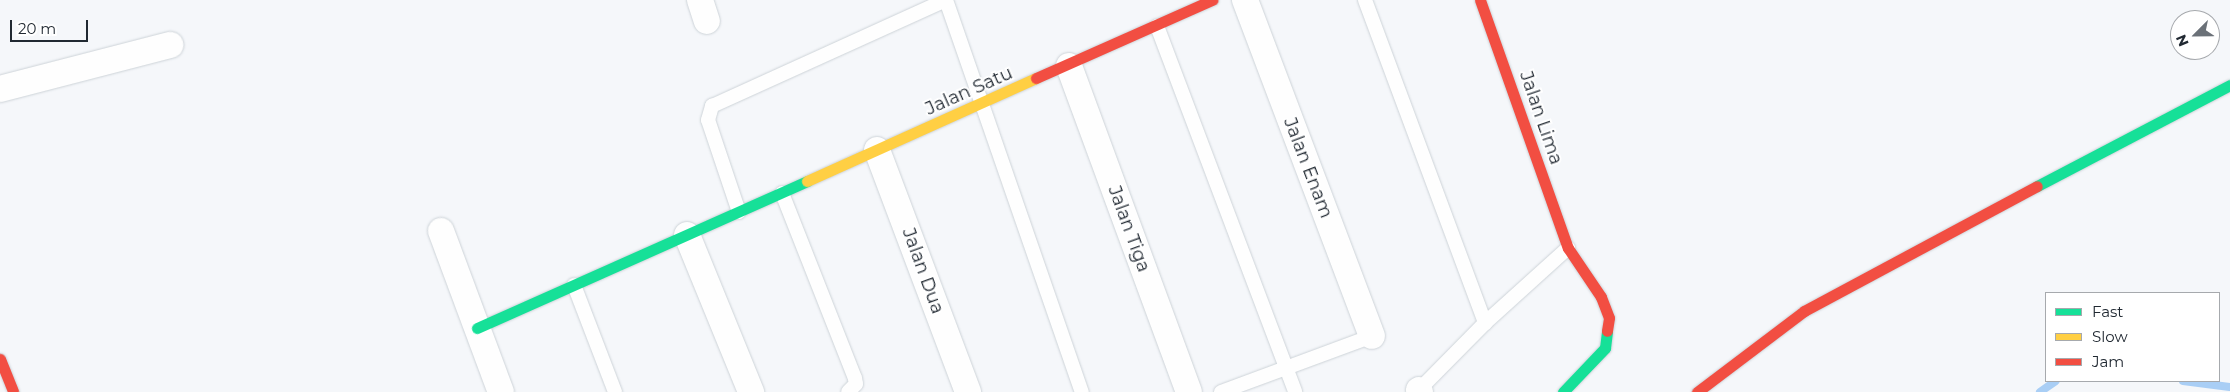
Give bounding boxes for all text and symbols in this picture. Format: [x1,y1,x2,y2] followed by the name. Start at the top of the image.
[12,10,90,42] scale bar
[2170,10,2220,60] north arrow
[18,19,56,38] text: 20 m
[2172,32,2193,49] text: N
[922,62,1016,120] street label: Jalan Satu
[1515,69,1567,167] street label: Jalan Lima
[1279,115,1337,221] street label: Jalan Enam
[1103,183,1155,275] street label: Jalan Tiga
[898,225,948,317] street label: Jalan Dua
[2045,292,2220,382] legend
[2092,302,2123,321] text: Fast
[2092,327,2128,346] text: Slow
[2092,352,2124,371] text: Jam

